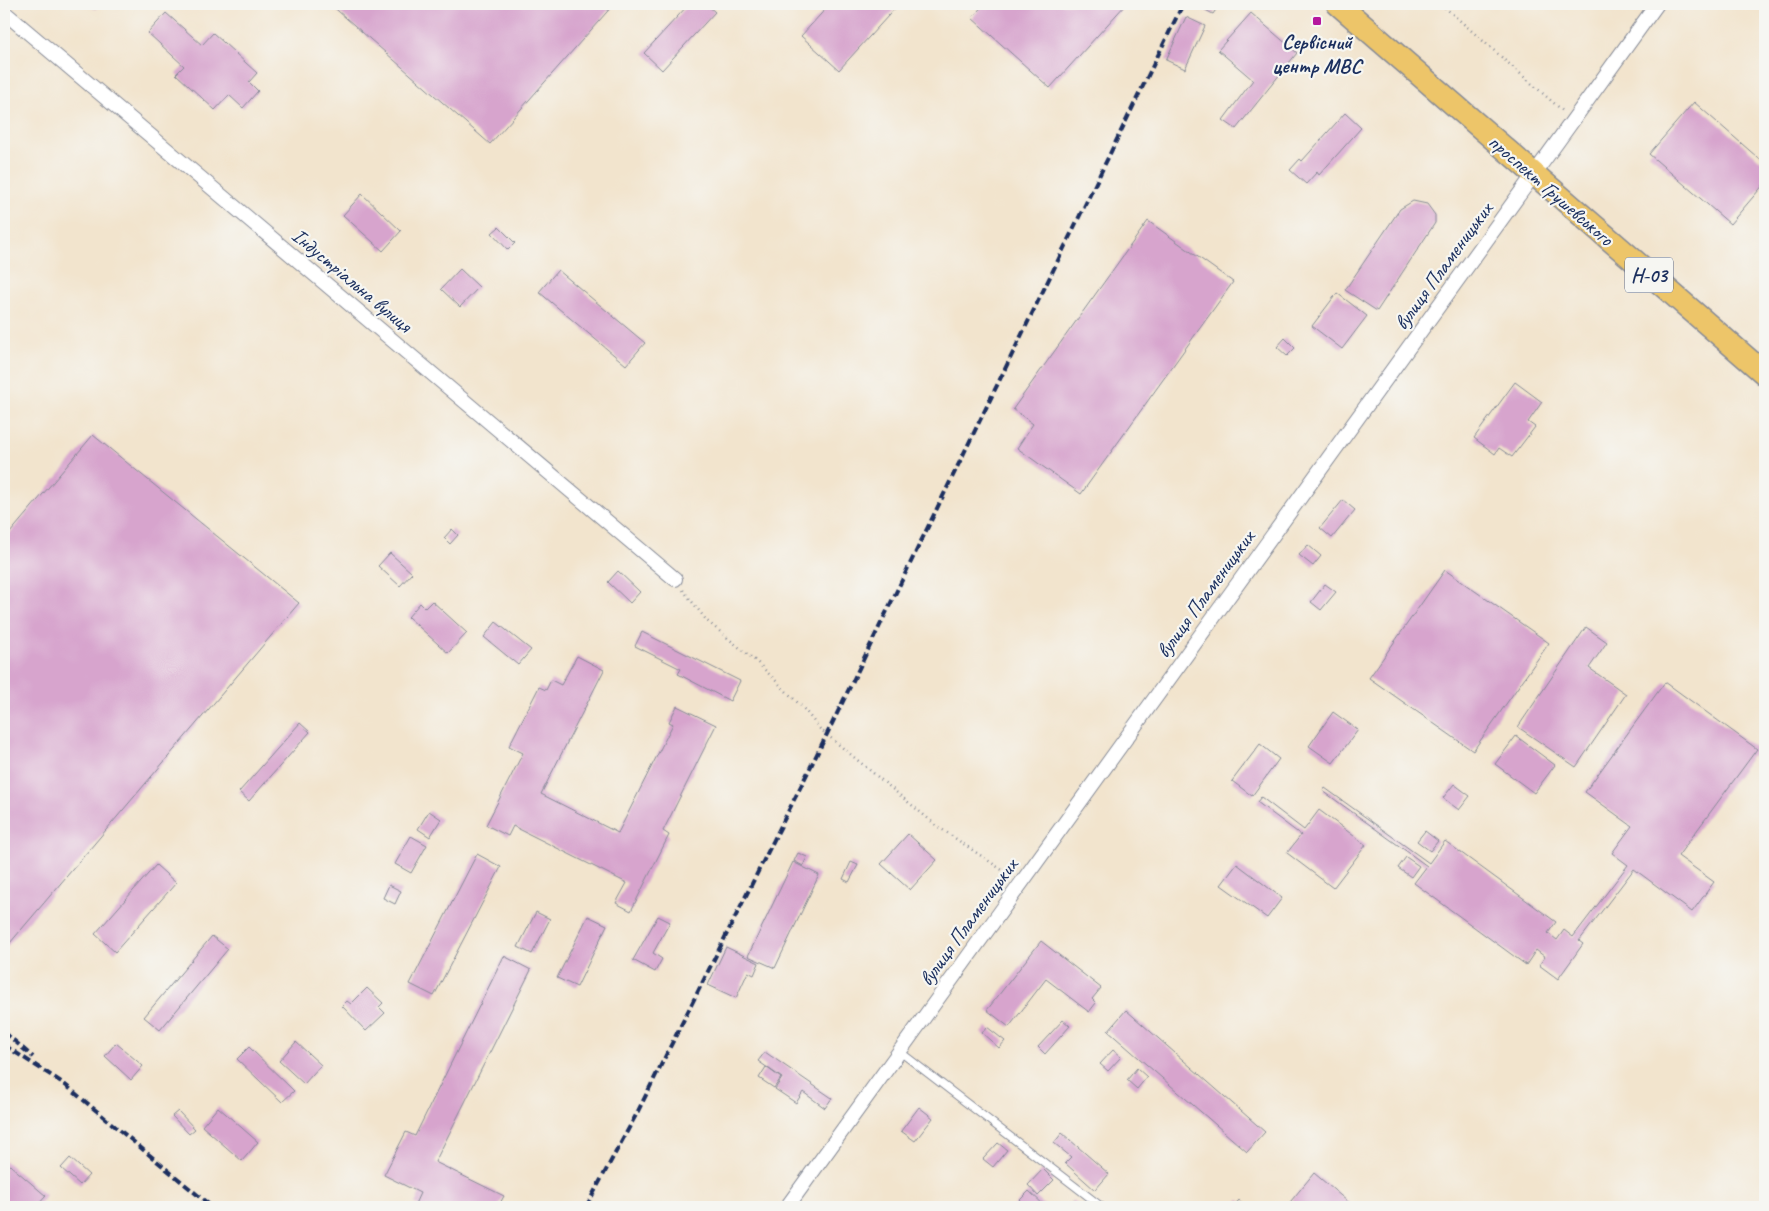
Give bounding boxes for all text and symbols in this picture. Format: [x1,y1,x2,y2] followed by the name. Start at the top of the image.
[1311,15,1323,27] marker: Сервісний центр МВС
[1272,29,1365,79] place label: Сервісний центр МВС
[1483,129,1620,252] street label: проспект Грушевського
[1388,196,1499,335] street label: вулиця Пламеницьких
[287,222,418,339] street label: Індустріальна вулиця
[1625,258,1673,292] road number: Н-03
[1150,524,1261,663] street label: вулиця Пламеницьких
[913,852,1024,991] street label: вулиця Пламеницьких

